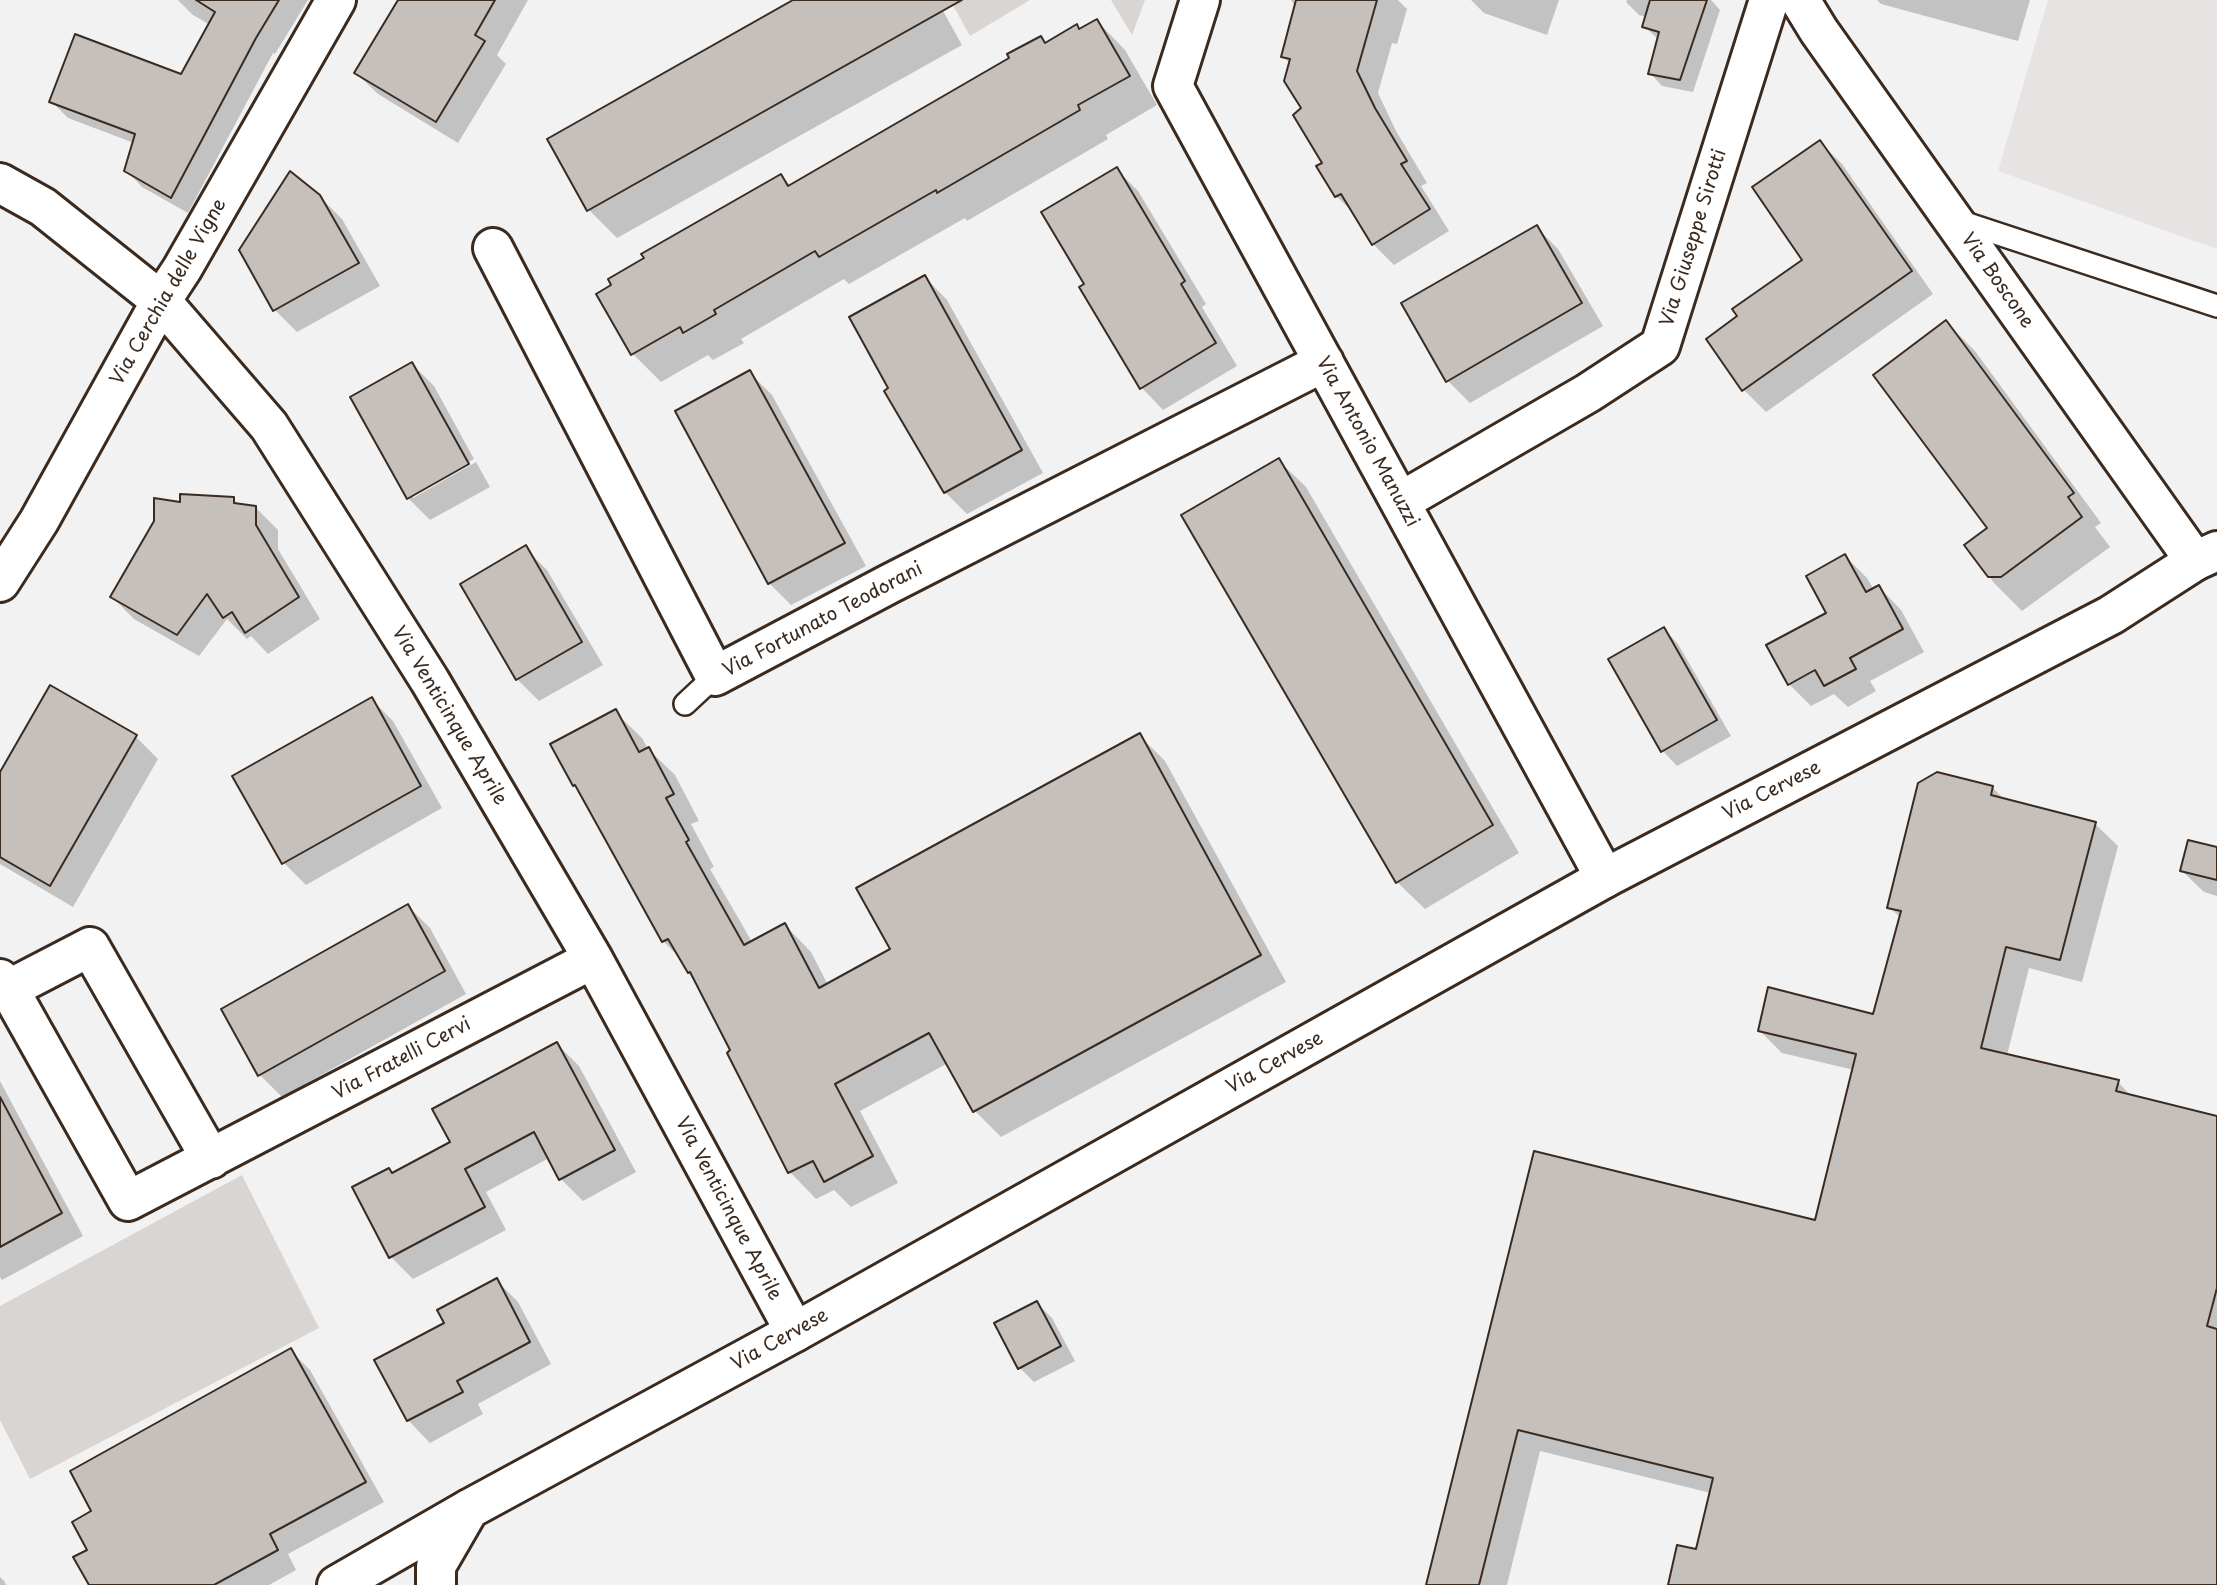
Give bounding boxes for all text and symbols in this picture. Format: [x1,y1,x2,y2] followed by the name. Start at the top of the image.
[1656,147,1732,329] street label: Via Giuseppe Sirotti
[106,195,232,389] street label: Via Cerchia delle Vigne
[1956,229,2038,333] street label: Via Boscone
[1311,353,1423,531] street label: Via Antonio Manuzzi
[719,558,927,682] street label: Via Fortunato Teodorani
[387,622,511,810] street label: Via Venticinque Aprile
[1719,757,1825,825] street label: Via Cervese
[329,1013,475,1105] street label: Via Fratelli Cervi
[1223,1027,1327,1099] street label: Via Cervese
[670,1113,786,1305] street label: Via Venticinque Aprile
[728,1304,832,1376] street label: Via Cervese

